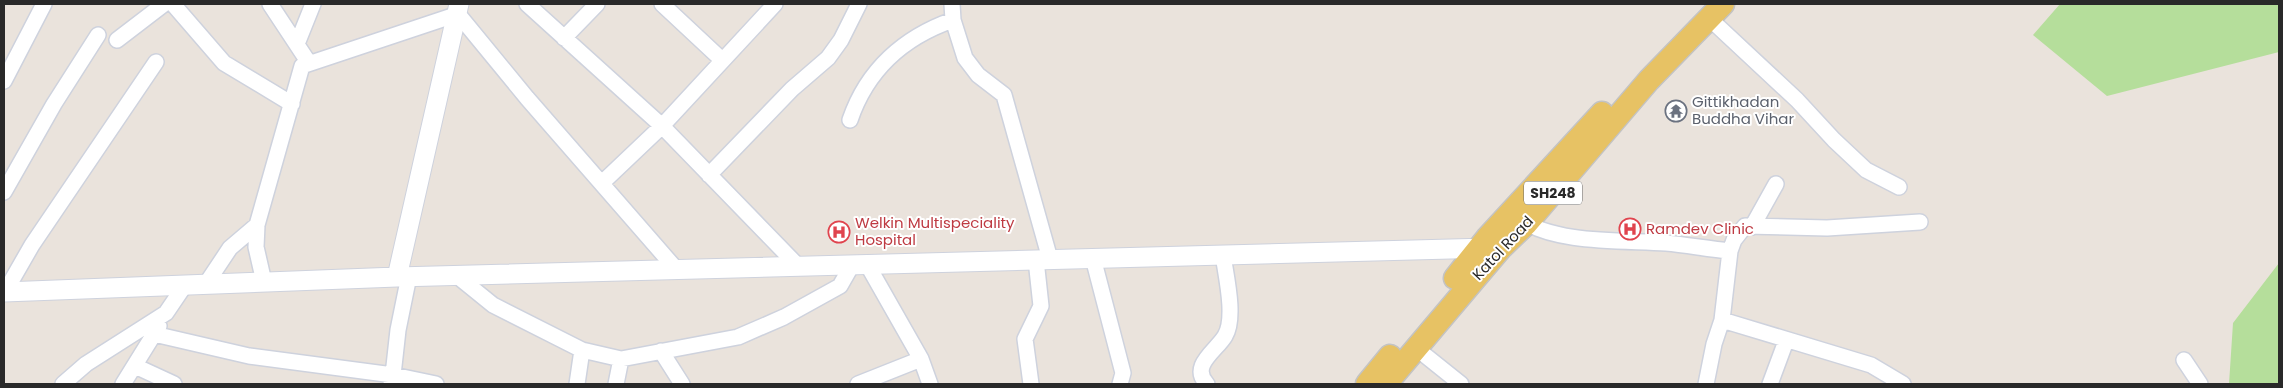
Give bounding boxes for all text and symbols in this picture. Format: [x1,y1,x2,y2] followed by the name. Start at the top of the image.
[1692,91,1794,129] place label: Gittikhadan Buddha Vihar
[1664,99,1688,123] temple icon: Gittikhadan Buddha Vihar
[1524,182,1582,204] road number: SH248
[1467,211,1538,284] street label: Katol Road
[855,212,1015,250] place label: Welkin Multispeciality Hospital
[1618,217,1642,241] hospital icon: Ramdev Clinic
[1646,218,1754,239] place label: Ramdev Clinic
[827,220,851,244] hospital icon: Welkin Multispeciality Hospital

